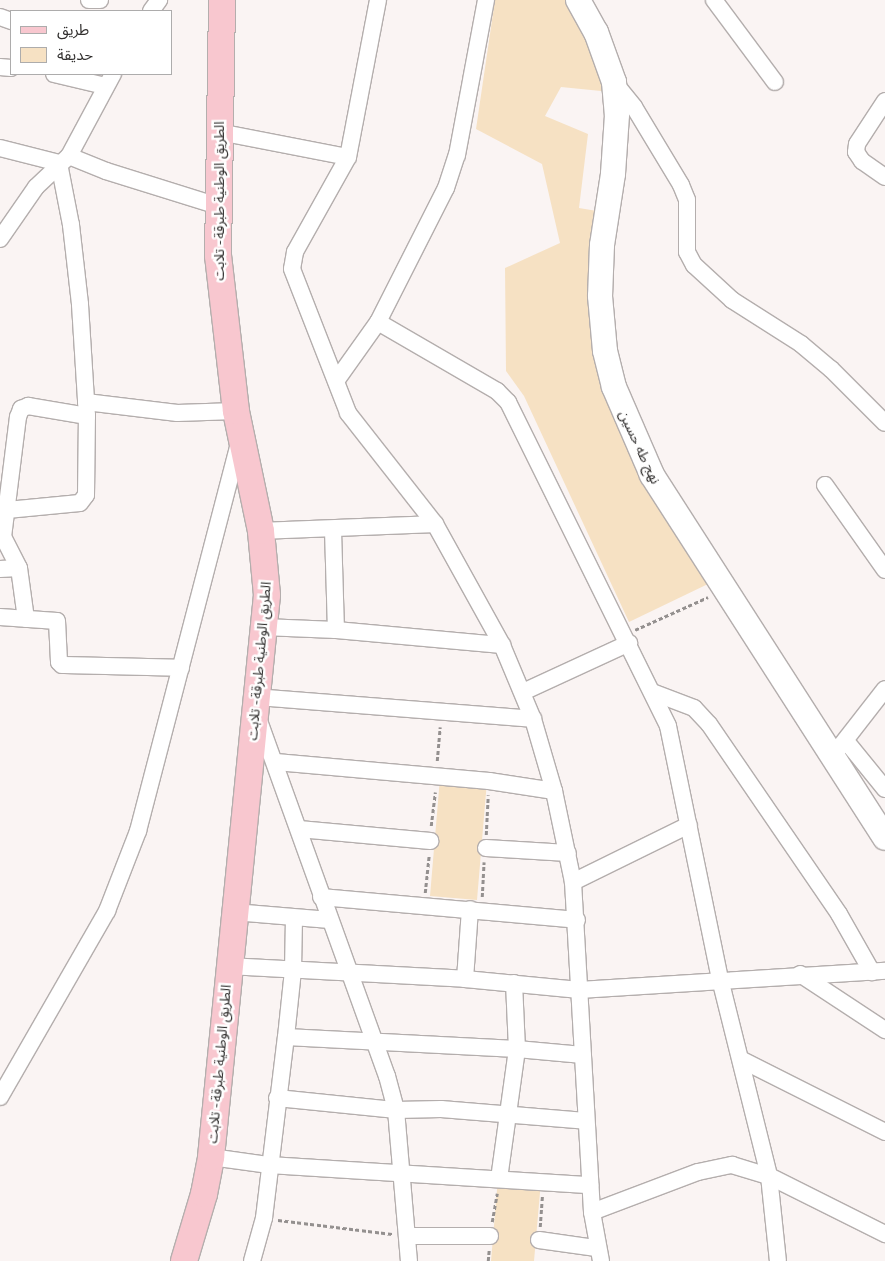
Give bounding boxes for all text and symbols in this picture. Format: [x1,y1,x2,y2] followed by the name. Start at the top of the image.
[10,10,172,75] legend
[57,20,89,39] text: طريق
[57,45,93,64] text: حديقة
[211,120,227,282] street label: الطريق الوطنية طبرقة - تلابت
[616,408,664,486] street label: نهج طه حسين
[244,580,274,742] street label: الطريق الوطنية طبرقة - تلابت
[204,983,234,1145] street label: الطريق الوطنية طبرقة - تلابت

